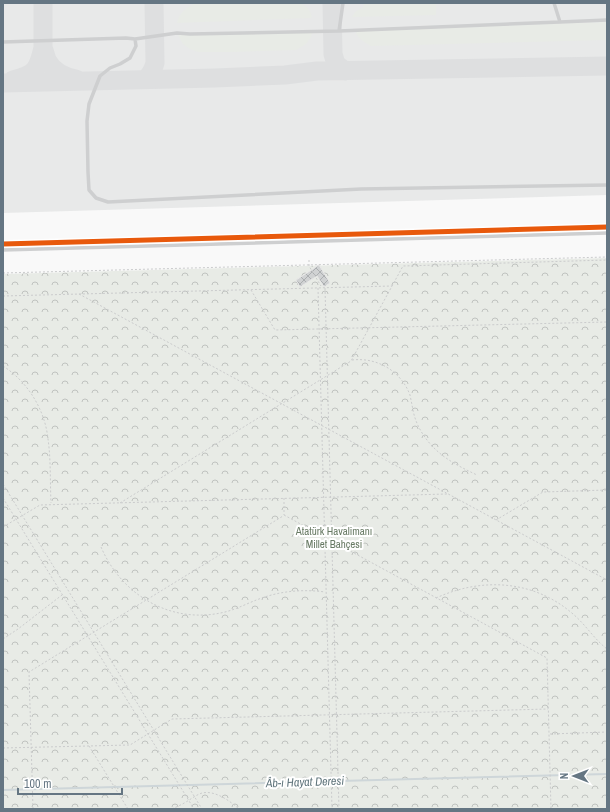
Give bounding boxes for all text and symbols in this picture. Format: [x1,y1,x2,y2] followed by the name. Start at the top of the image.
[295,524,372,551] park label: Atatürk Havalimanı Millet Bahçesi
[554,756,594,796] north arrow
[18,770,122,796] scale bar
[265,773,345,791] water label: Âb-ı Hayat Deresi
[557,773,571,779] text: N
[24,776,51,792] text: 100 m

